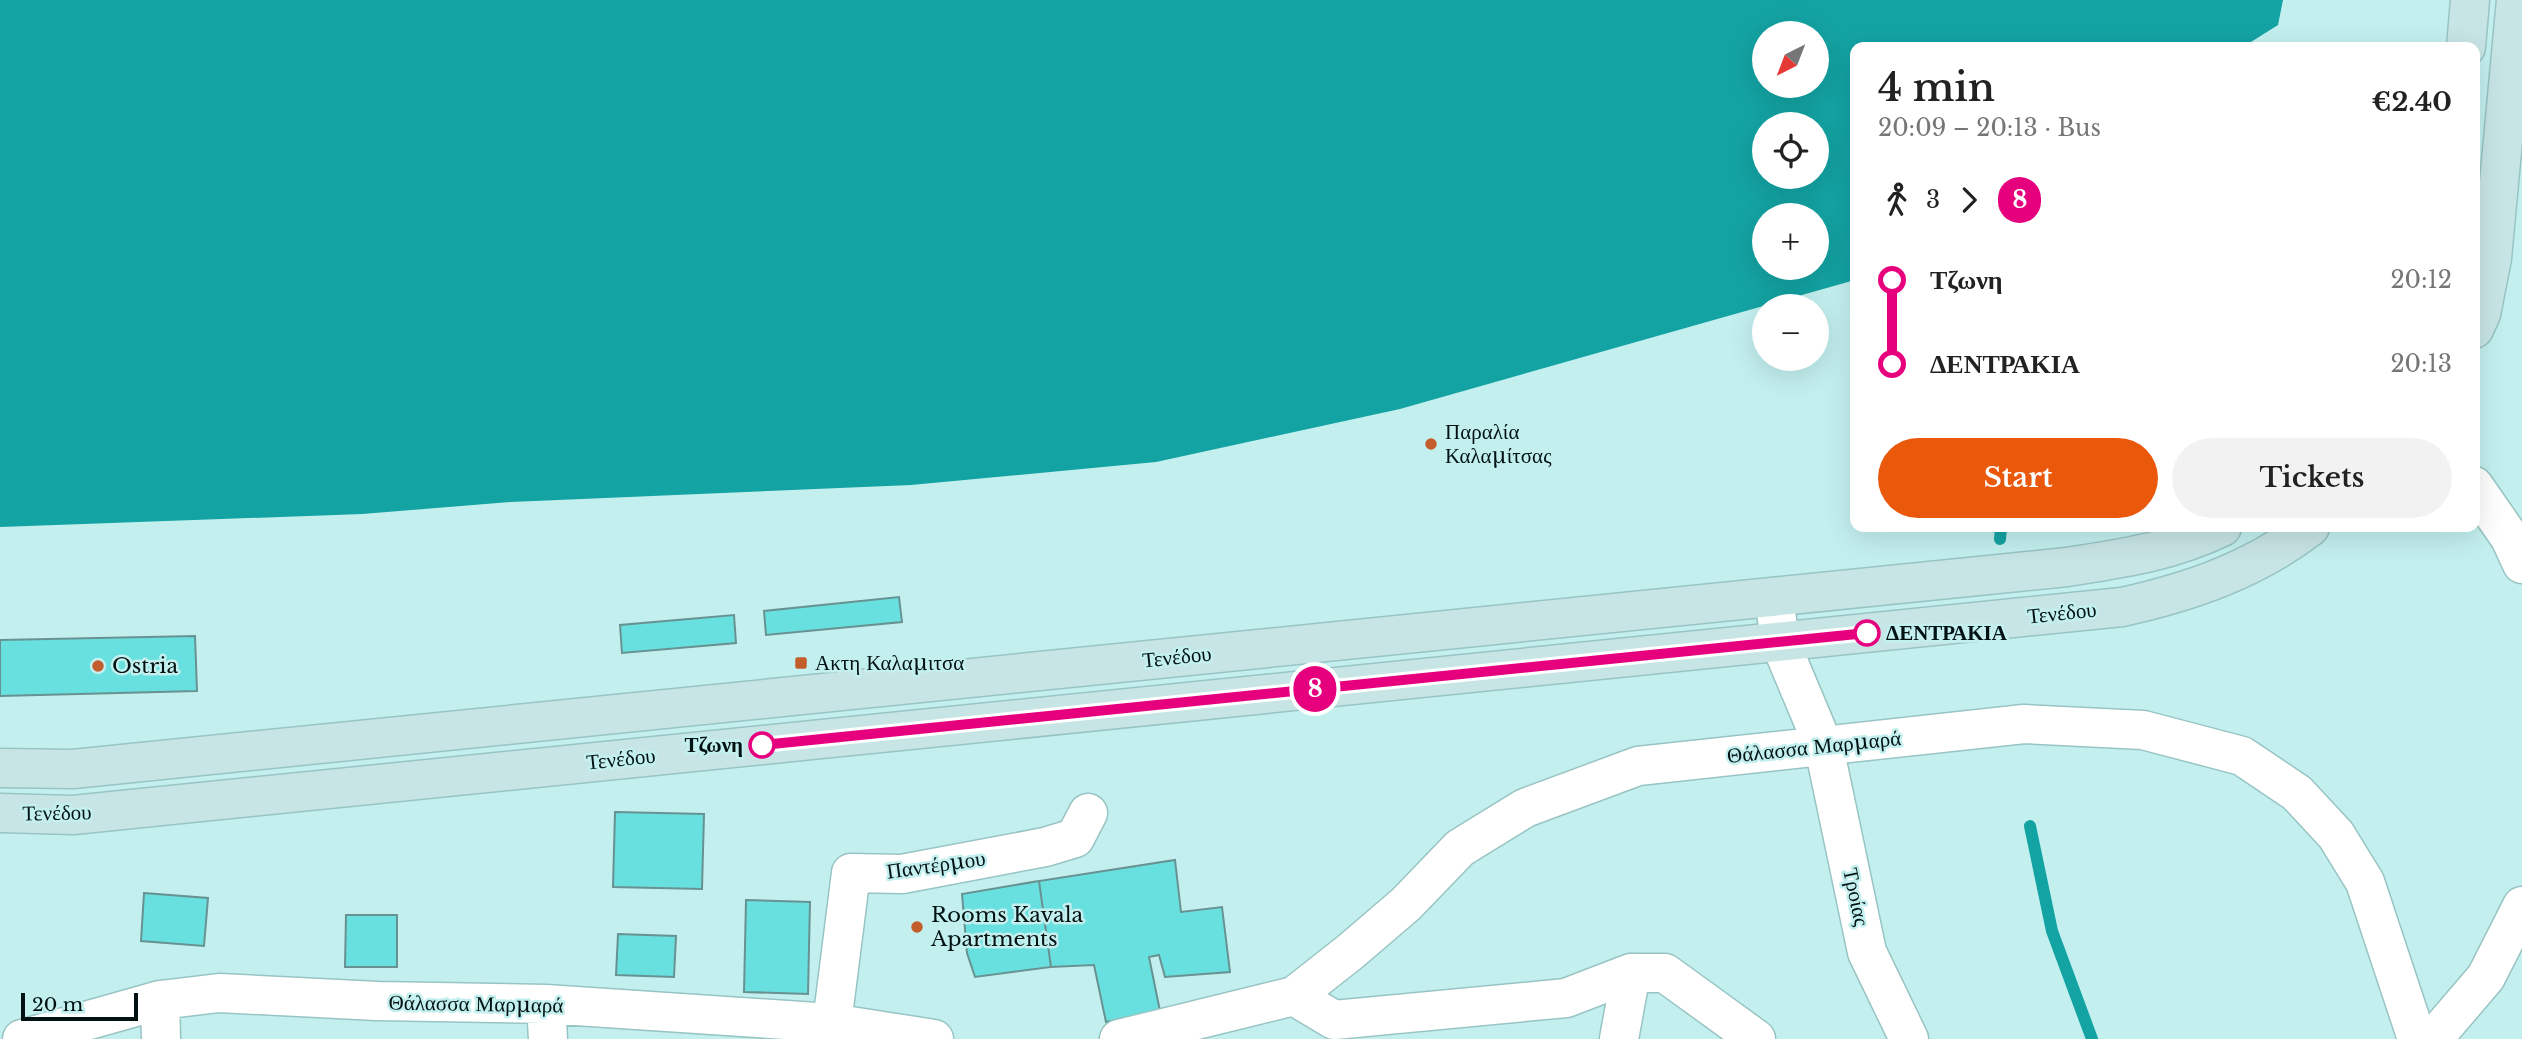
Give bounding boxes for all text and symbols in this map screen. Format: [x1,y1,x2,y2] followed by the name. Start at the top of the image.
[1752,21,1829,98] north arrow
[1752,21,1829,371] map controls
[1878,64,1995,111] text: 4 min
[2372,86,2452,118] text: €2.40
[1752,112,1829,189] button: locate
[1878,114,2101,142] text: 20:09 – 20:13 · Bus
[1878,181,1916,219] icon: walk
[1950,181,1988,219] icon: forward
[2012,185,2027,214] text: 8
[1926,186,1940,214] text: 3
[1752,203,1829,280] button: +
[1930,264,2003,296] text: Τζωνη
[2390,266,2452,294] text: 20:12
[1752,294,1829,371] button: −
[1930,348,2080,380] text: ΔΕΝΤΡΑΚΙΑ
[2390,350,2452,378] text: 20:13
[1445,419,1552,469] place label: Παραλία Καλαμίτσας
[1423,436,1439,452] marker: Παραλία Καλαμίτσας
[1878,438,2158,518] button: Start
[2172,438,2452,518] button: Tickets
[2026,596,2098,630] street label: Τενέδου
[1854,620,1880,646] marker: ΔΕΝΤΡΑΚΙΑ
[1886,620,2008,646] place label: ΔΕΝΤΡΑΚΙΑ
[1141,640,1213,674] street label: Τενέδου
[815,650,964,676] place label: Ακτη Καλαμιτσα
[112,653,178,679] place label: Ostria
[793,655,809,671] marker: Ακτη Καλαμιτσα
[90,658,106,674] marker: Ostria
[1292,666,1338,712] line badge: 8
[1307,674,1323,703] text: 8
[1726,725,1902,769] street label: Θάλασσα Μαρμαρά
[684,732,743,758] place label: Τζωνη
[749,732,775,758] marker: Τζωνη
[585,742,657,776] street label: Τενέδου
[22,799,92,827] street label: Τενέδου
[885,845,987,885] street label: Παντέρμου
[1837,866,1875,929] street label: Τροίας
[930,902,1084,952] place label: Rooms Kavala Apartments
[909,919,925,935] marker: Rooms Kavala Apartments
[388,989,564,1019] street label: Θάλασσα Μαρμαρά
[21,990,138,1022] scale bar
[32,993,83,1016] text: 20 m

